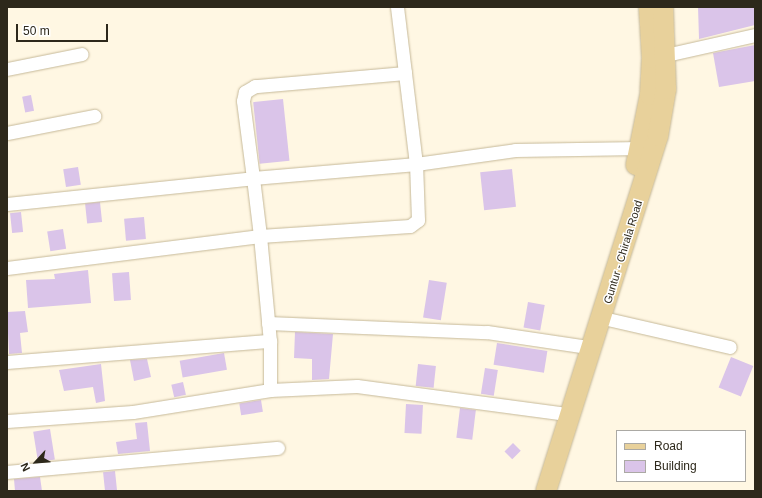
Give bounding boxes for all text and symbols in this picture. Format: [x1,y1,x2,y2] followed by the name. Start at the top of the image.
[18,16,110,42] scale bar
[23,24,50,38] text: 50 m
[601,199,645,305] street label: Guntur - Chirala Road
[616,430,746,482] legend
[654,439,683,453] text: Road
[16,442,56,482] north arrow
[654,459,697,473] text: Building
[18,461,32,473] text: N

